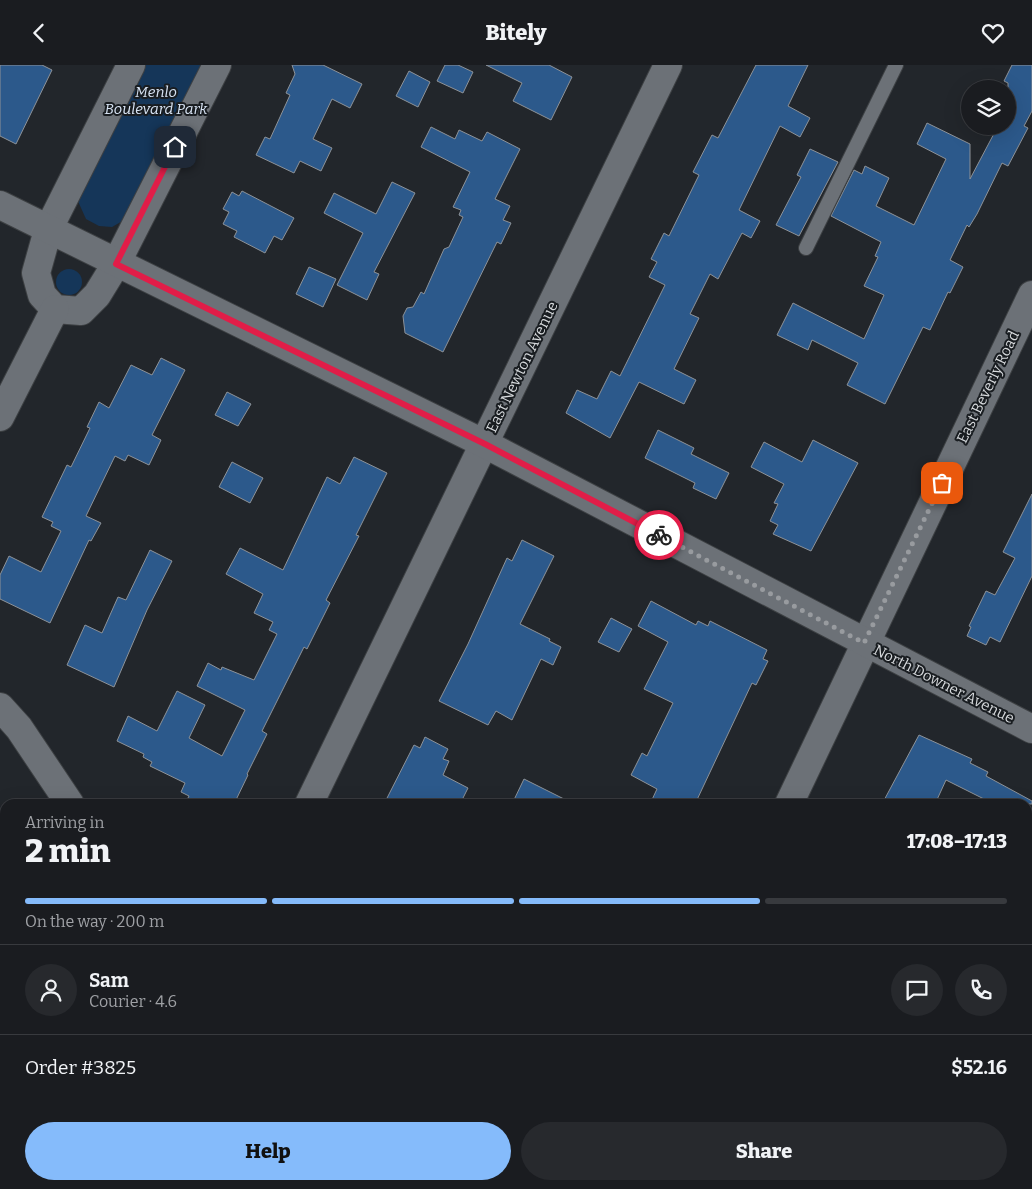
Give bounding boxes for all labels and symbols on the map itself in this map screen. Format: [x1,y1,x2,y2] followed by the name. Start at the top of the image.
[104,83,208,118] park label: Menlo Boulevard Park
[154,126,196,168] pin
[482,299,562,435] street label: East Newton Avenue
[953,328,1023,446] street label: East Beverly Road
[921,462,963,504] pin
[634,510,684,560] courier
[871,641,1017,727] street label: North Downer Avenue

